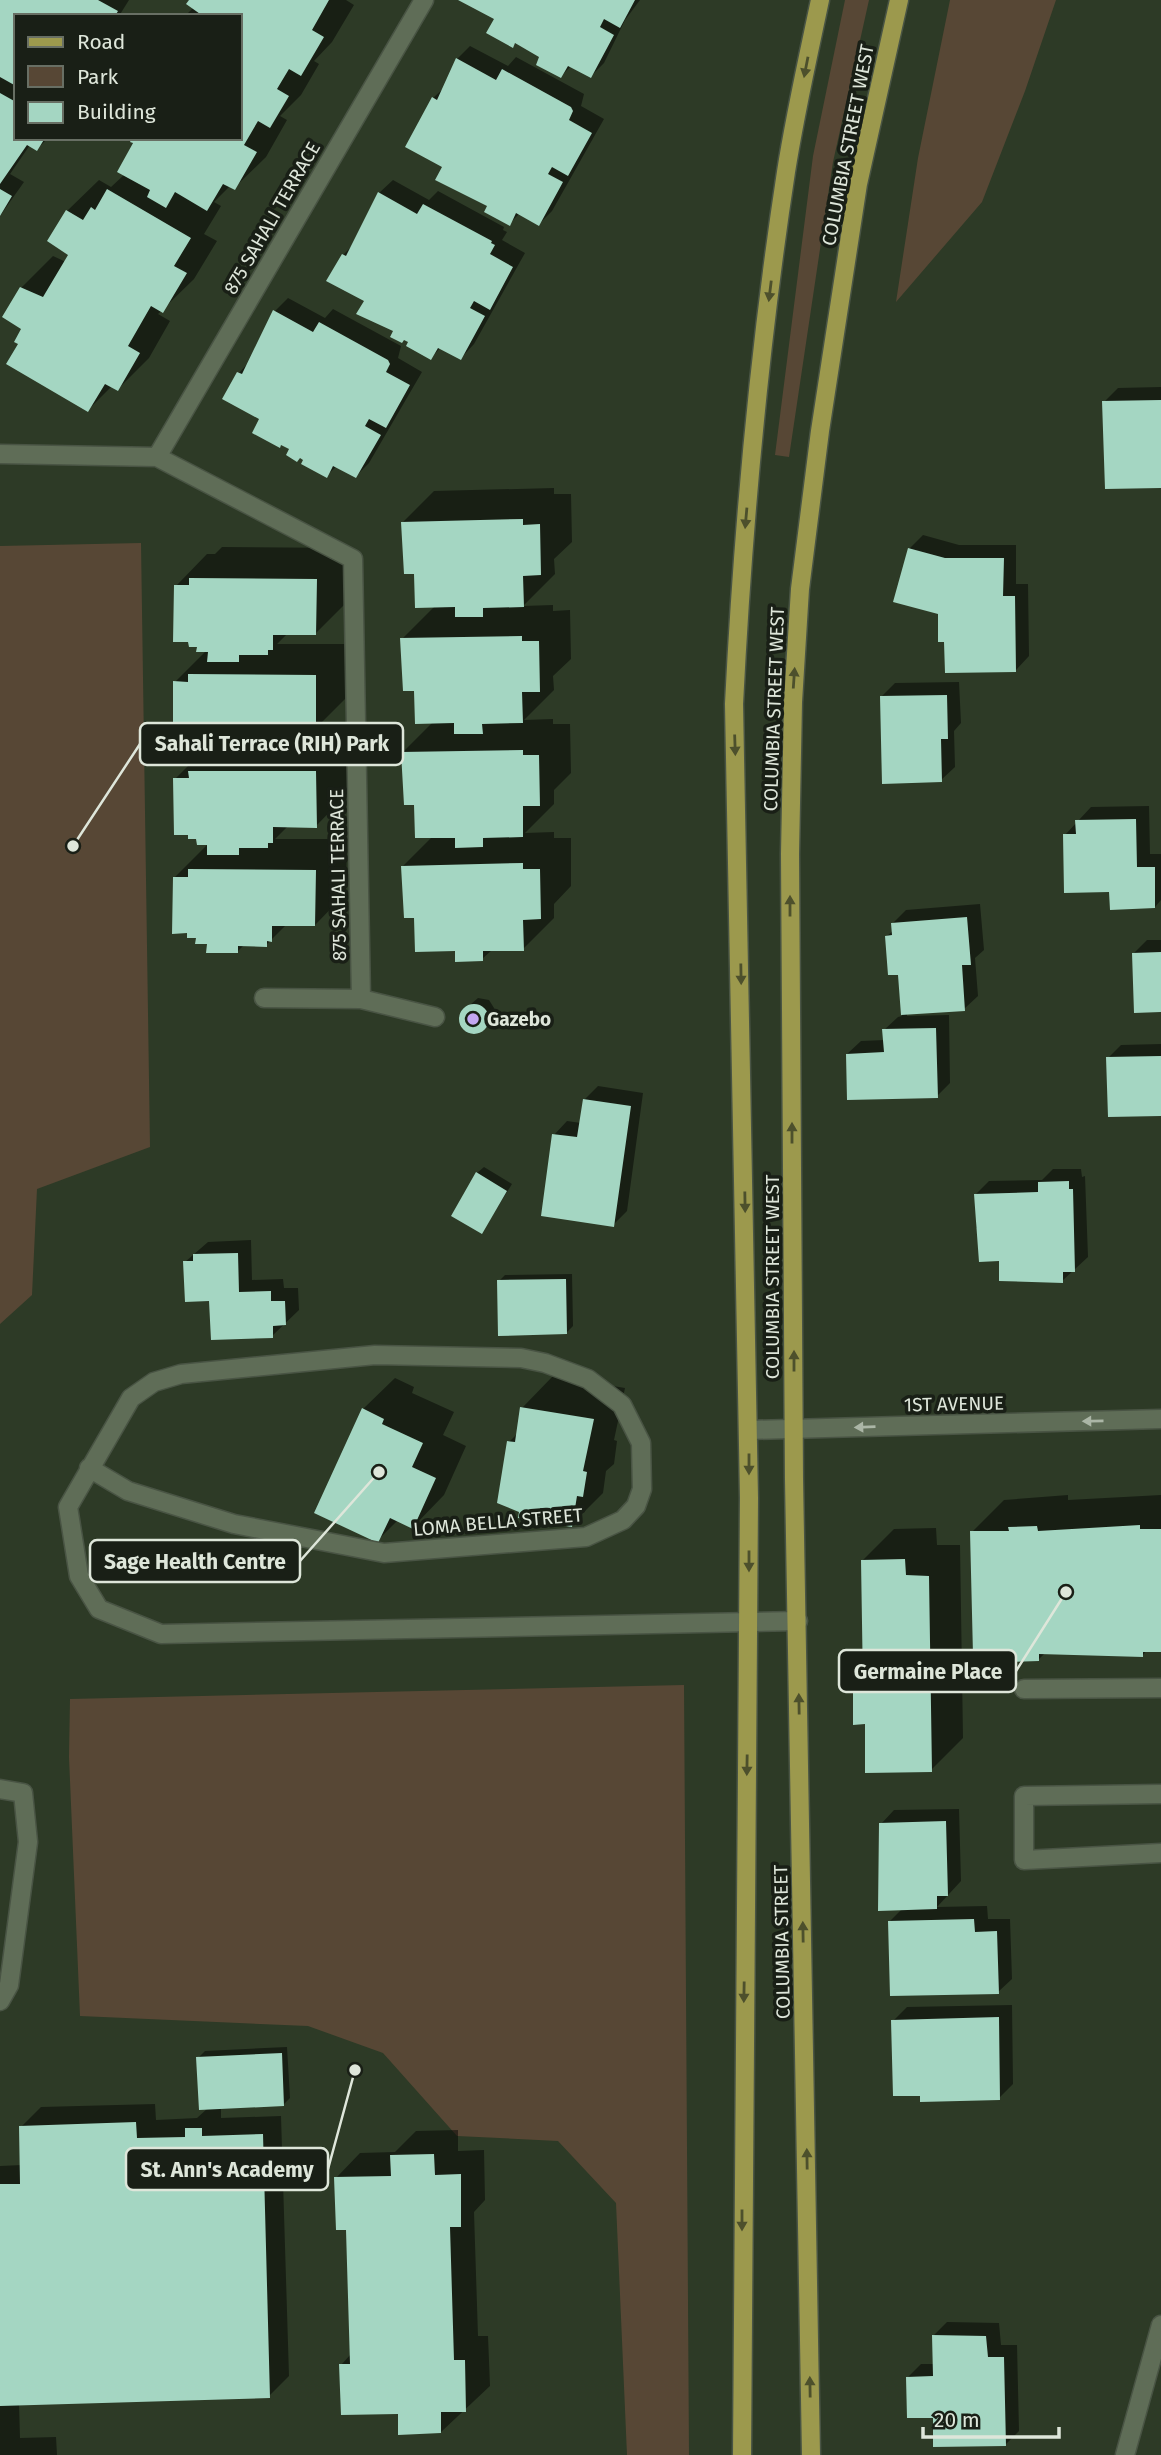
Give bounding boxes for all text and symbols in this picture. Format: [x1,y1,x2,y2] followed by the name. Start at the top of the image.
[14,14,242,140] legend
[77,29,125,55] text: Road
[817,42,879,248] street label: COLUMBIA STREET WEST
[801,56,812,78] one-way arrow
[77,64,119,90] text: Park
[77,99,156,125] text: Building
[219,138,325,298] street label: 875 SAHALI TERRACE
[765,281,776,303] one-way arrow
[740,507,751,529] one-way arrow
[759,606,789,812] street label: COLUMBIA STREET WEST
[789,667,800,689] one-way arrow
[140,723,403,765] callout: Sahali Terrace (RIH) Park
[155,731,390,757] text: Sahali Terrace (RIH) Park
[730,734,741,756] one-way arrow
[325,789,351,961] street label: 875 SAHALI TERRACE
[784,894,796,916] one-way arrow
[735,963,746,985] one-way arrow
[487,1008,551,1031] place label: Gazebo
[465,1011,481,1027] marker: Gazebo
[786,1122,798,1144] one-way arrow
[761,1174,784,1379] street label: COLUMBIA STREET WEST
[739,1191,750,1213] one-way arrow
[788,1349,800,1371] one-way arrow
[904,1392,1004,1416] street label: 1ST AVENUE
[1082,1415,1104,1427] one-way arrow
[854,1421,876,1433] one-way arrow
[743,1453,755,1475] one-way arrow
[412,1503,584,1541] street label: LOMA BELLA STREET
[90,1540,300,1582] callout: Sage Health Centre
[104,1549,286,1575] text: Sage Health Centre
[743,1550,755,1572] one-way arrow
[839,1650,1016,1692] callout: Germaine Place
[854,1659,1003,1685] text: Germaine Place
[793,1693,805,1715] one-way arrow
[741,1754,753,1776] one-way arrow
[769,1865,795,2019] street label: COLUMBIA STREET
[797,1921,809,1943] one-way arrow
[739,1982,750,2004] one-way arrow
[126,2148,328,2190] callout: St. Ann's Academy
[801,2148,812,2170] one-way arrow
[140,2157,314,2183] text: St. Ann's Academy
[736,2209,748,2231] one-way arrow
[804,2376,816,2398] one-way arrow
[923,2396,1060,2440] scale bar
[934,2407,980,2433] text: 20 m

